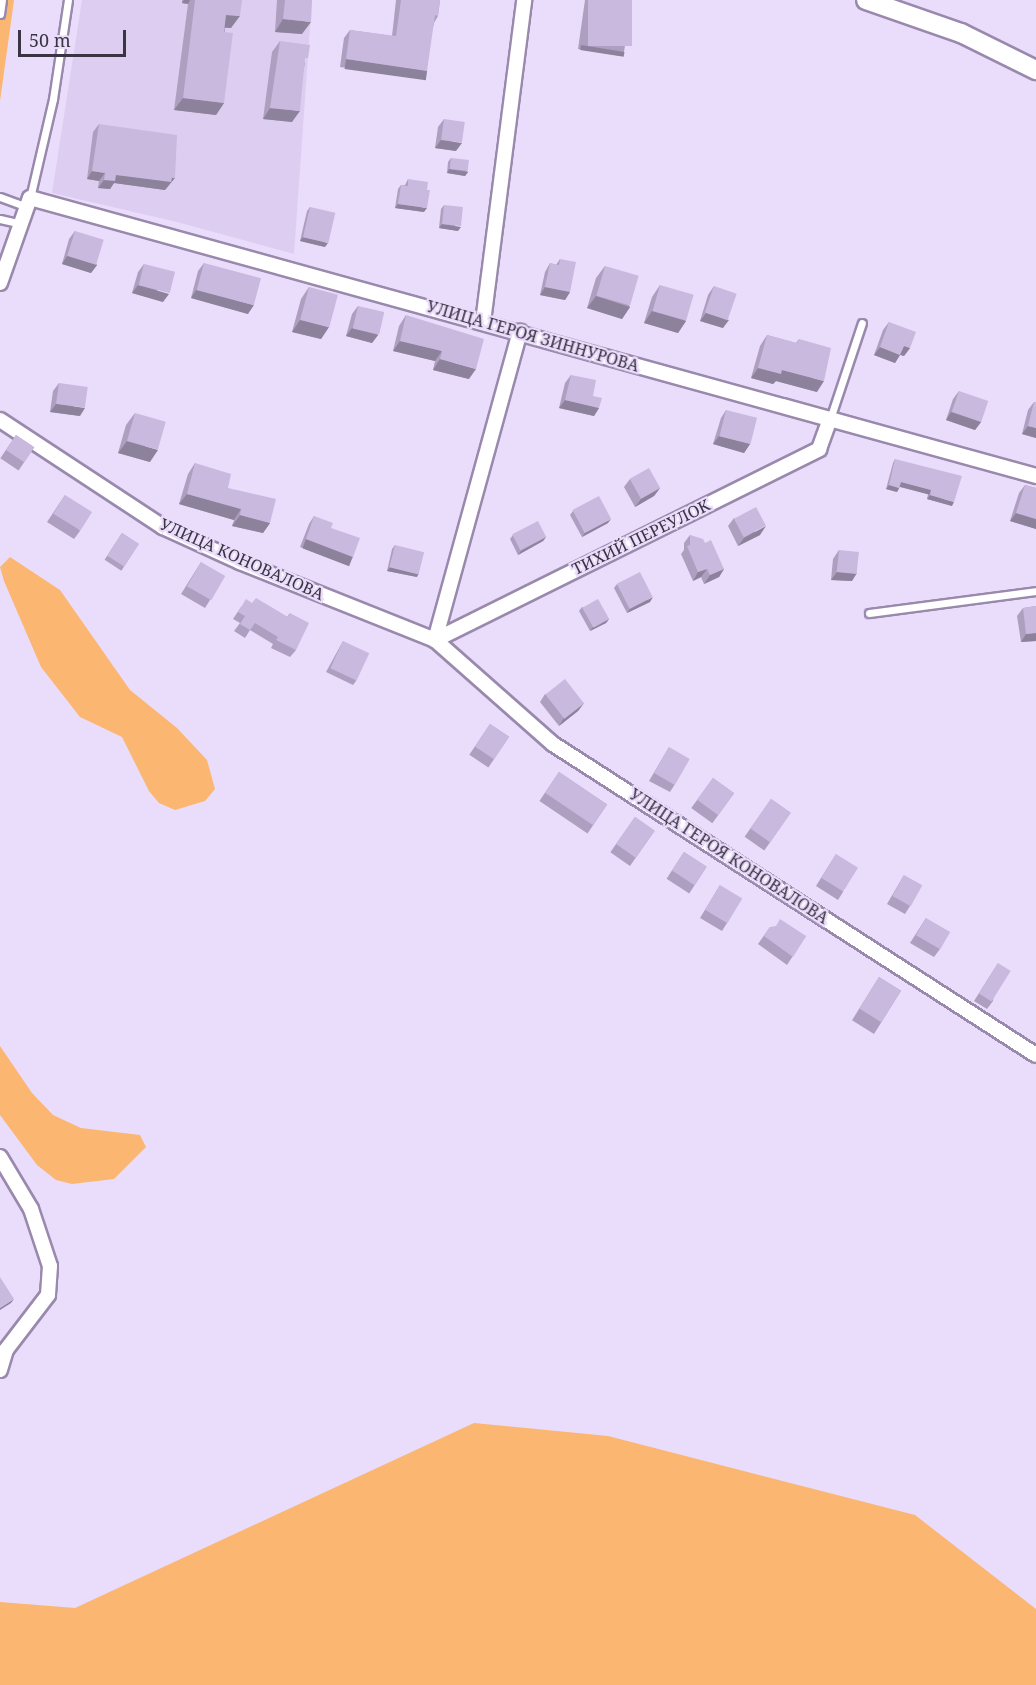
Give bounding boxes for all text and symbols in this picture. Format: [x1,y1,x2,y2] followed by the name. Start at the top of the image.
[21,18,129,56] scale bar
[29,28,71,52] text: 50 m
[425,296,641,376] street label: УЛИЦА ГЕРОЯ ЗИННУРОВА
[569,495,713,579] street label: ТИХИЙ ПЕРЕУЛОК
[157,514,327,604] street label: УЛИЦА КОНОВАЛОВА
[626,784,832,928] street label: УЛИЦА ГЕРОЯ КОНОВАЛОВА

